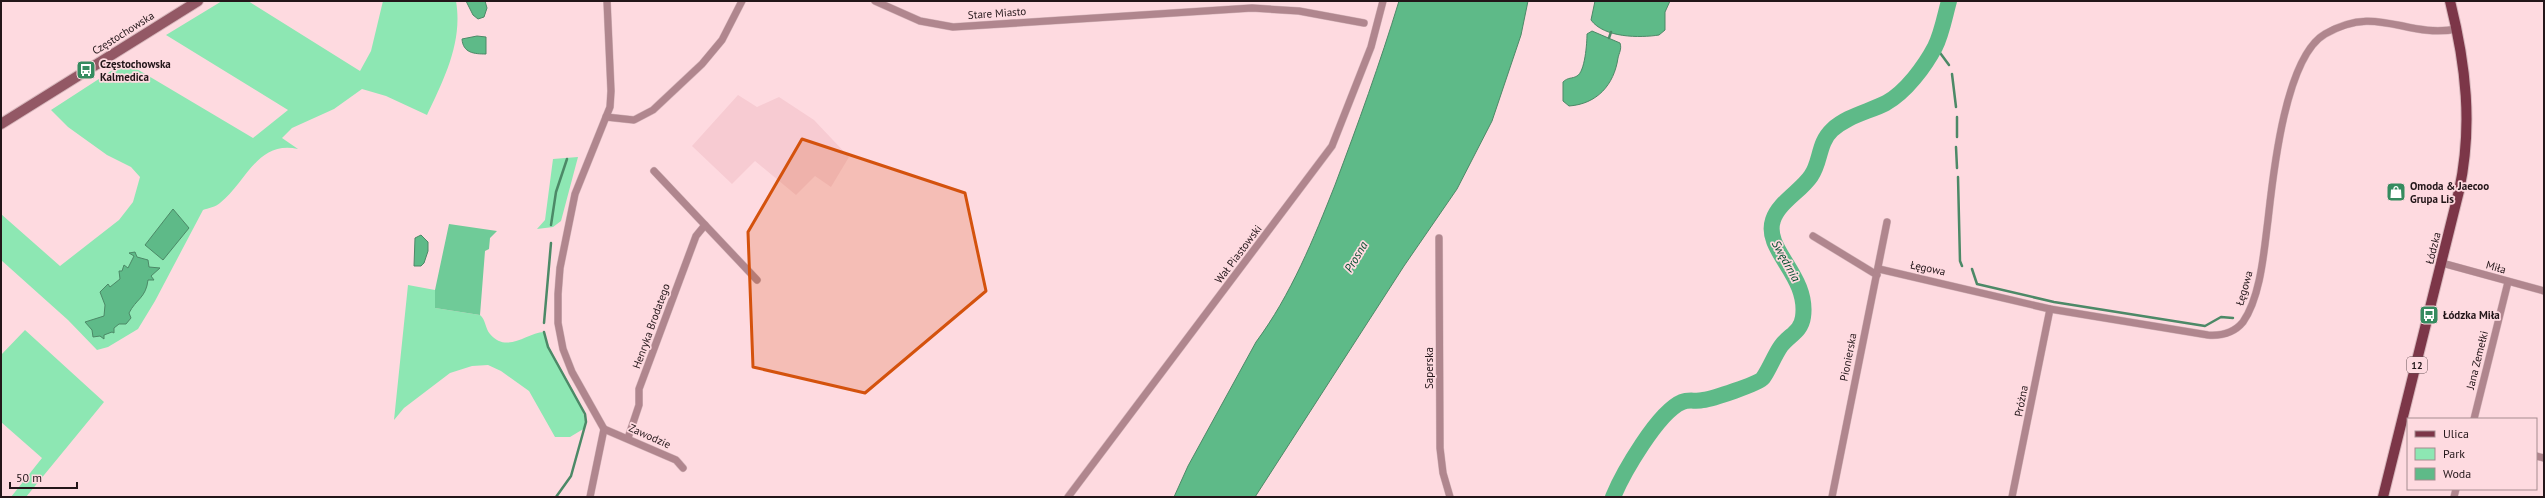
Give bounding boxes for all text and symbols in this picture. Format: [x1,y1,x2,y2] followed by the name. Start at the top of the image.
[967,4,1027,22] street label: Stare Miasto
[89,8,157,58] street label: Częstochowska
[100,57,171,84] place label: Częstochowska Kalmedica
[75,59,97,81] bus stop icon: Częstochowska Kalmedica
[2410,179,2489,206] place label: Omoda & Jaecoo Grupa Lis
[2385,181,2407,203] shop icon: Omoda & Jaecoo Grupa Lis
[1211,222,1265,286] street label: Wał Piastowski
[2422,231,2444,265] street label: Łódzka
[1769,237,1804,284] water label: Swędrnia
[1341,239,1371,275] water label: Prosna
[1909,257,1947,279] street label: Łęgowa
[2484,257,2508,277] street label: Miła
[2232,269,2256,307] street label: Łęgowa
[629,281,673,371] street label: Henryka Brodatego
[2418,304,2440,326] bus stop icon: Łódzka Miła
[2443,308,2500,322] place label: Łódzka Miła
[2463,329,2491,392] street label: Jana Zemełki
[1836,332,1860,382] street label: Pionierska
[1422,347,1436,389] street label: Saperska
[2407,357,2427,373] road number: 12
[2011,384,2031,418] street label: Próżna
[2407,418,2537,490] legend
[627,421,674,452] street label: Zawodzie
[2443,426,2469,441] text: Ulica
[2443,446,2465,461] text: Park
[10,464,77,490] scale bar
[2443,466,2471,481] text: Woda
[16,470,42,485] text: 50 m

